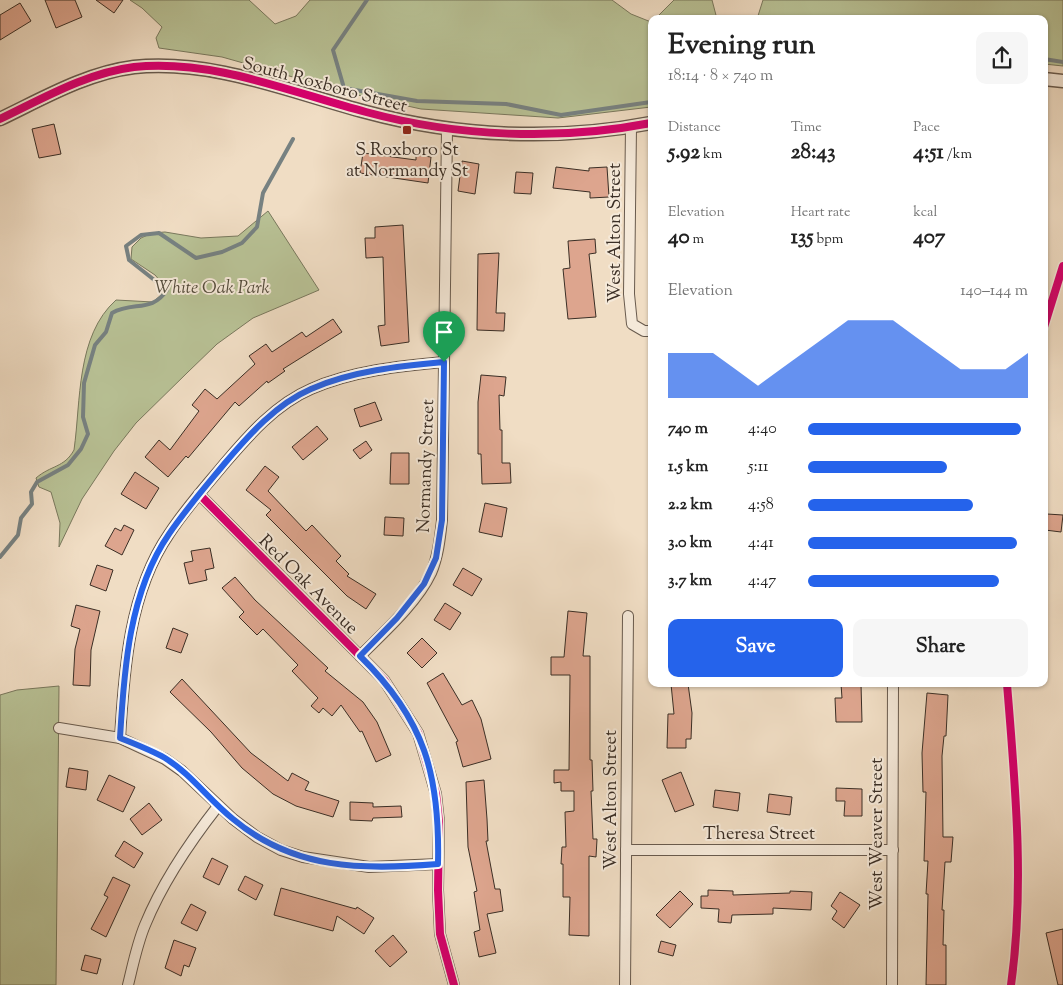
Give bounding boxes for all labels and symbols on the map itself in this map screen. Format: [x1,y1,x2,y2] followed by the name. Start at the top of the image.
[239,51,410,120] street label: South Roxboro Street
[401,124,413,136] marker: S Roxboro St at Normandy St
[346,138,468,185] place label: S Roxboro St at Normandy St
[603,163,629,303] street label: West Alton Street
[154,276,270,302] park label: White Oak Park
[423,311,465,362] pin
[412,399,442,533] street label: Normandy Street
[252,529,364,641] street label: Red Oak Avenue
[599,730,625,870] street label: West Alton Street
[865,758,891,910] street label: West Weaver Street
[703,822,815,848] street label: Theresa Street

